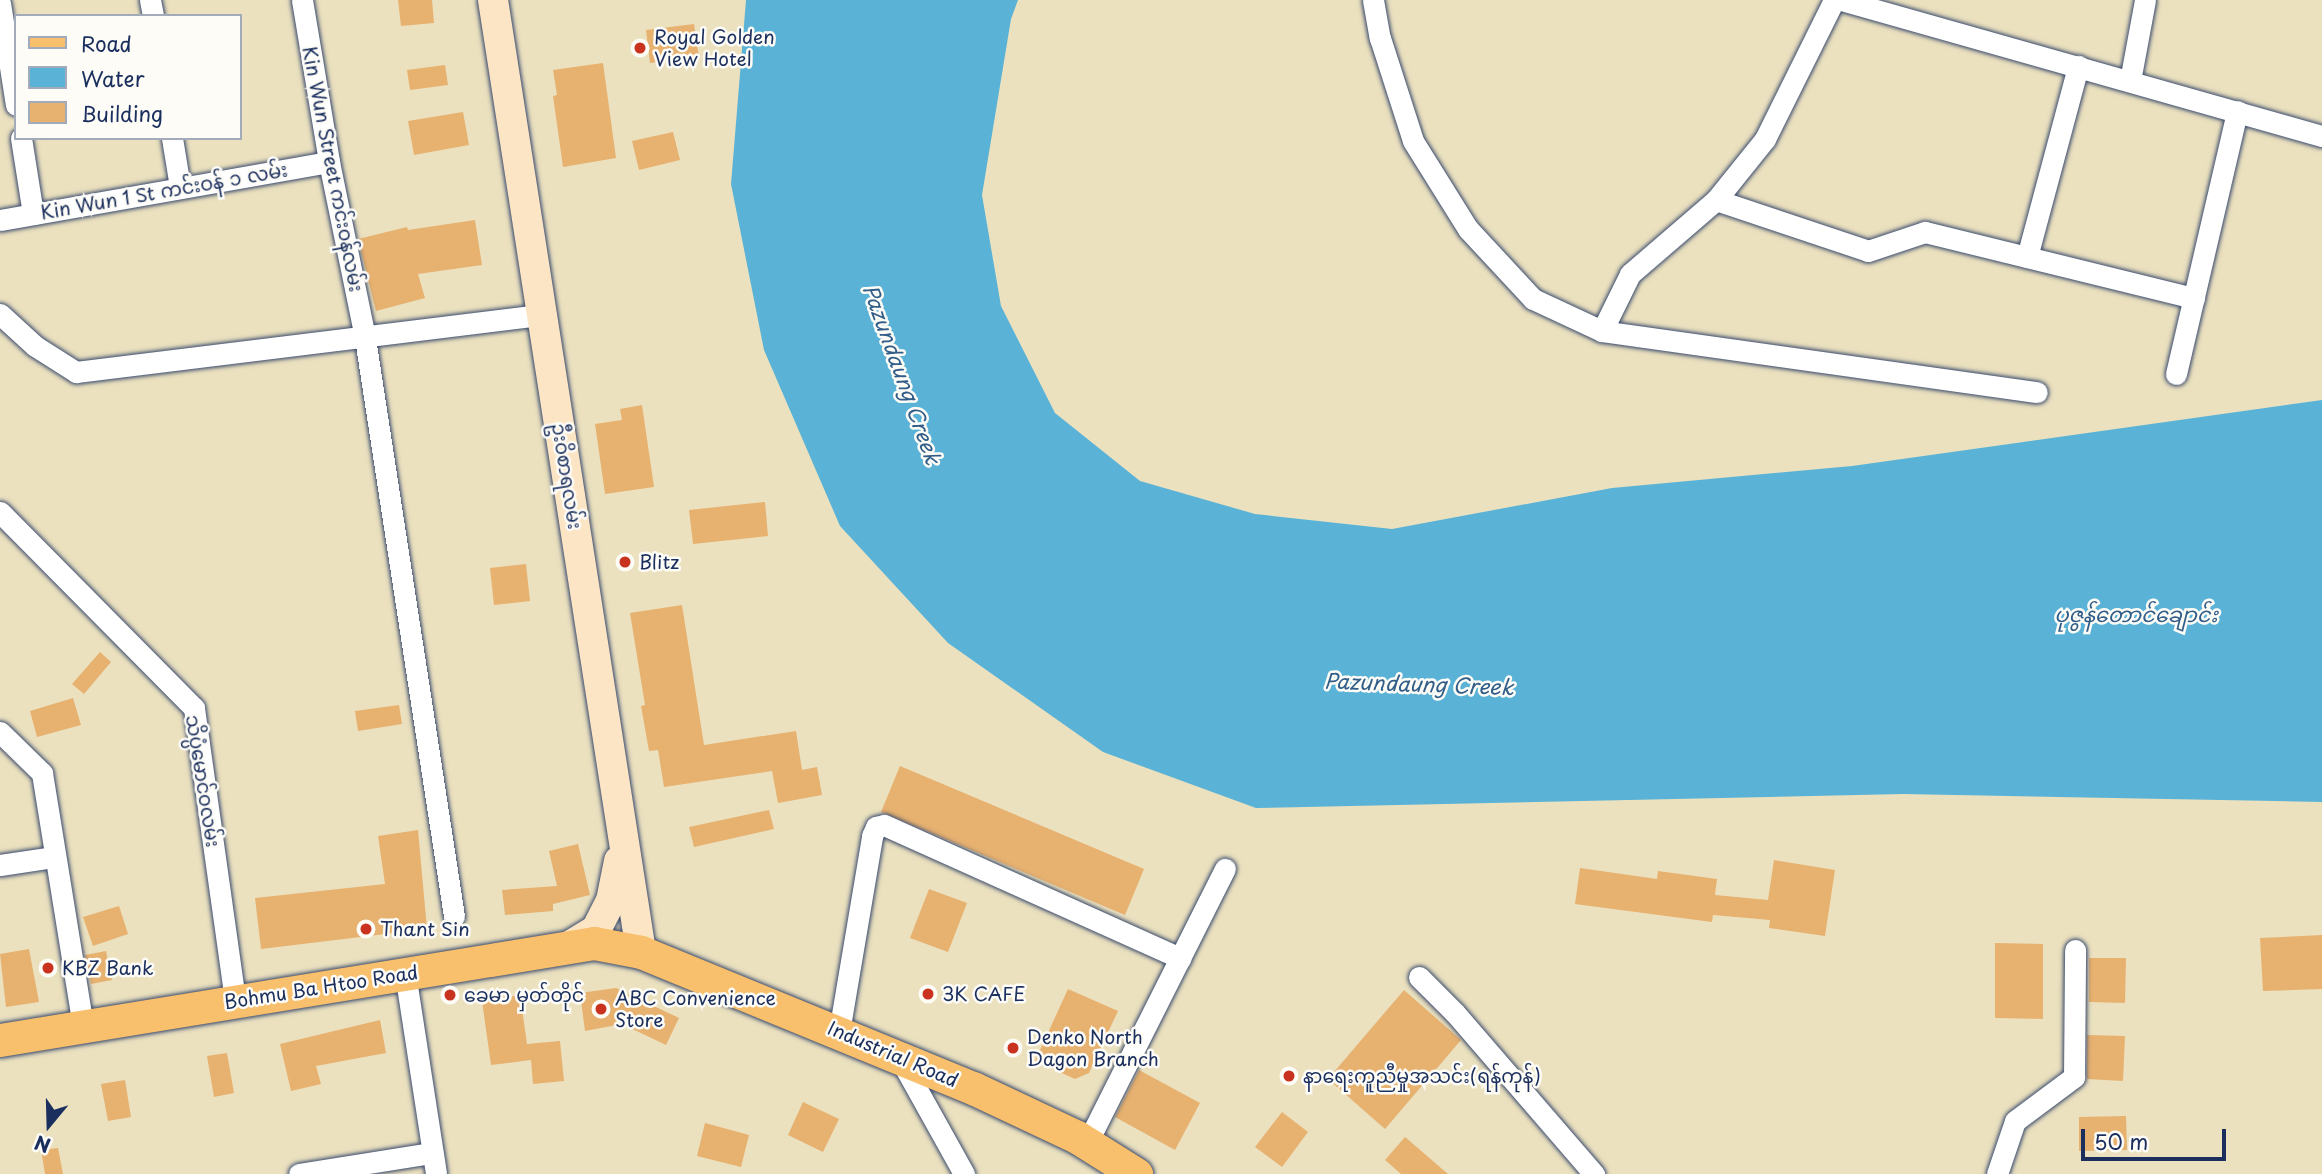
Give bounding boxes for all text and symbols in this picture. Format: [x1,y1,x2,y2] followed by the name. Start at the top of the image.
[14,14,242,140] legend
[654,26,775,70] place label: Royal Golden View Hotel
[81,27,132,59] text: Road
[632,40,648,56] marker: Royal Golden View Hotel
[298,44,368,294] street label: Kin Wun Street ကင်းဝန်လမ်း
[81,62,144,94] text: Water
[81,97,163,129] text: Building
[38,158,290,224] street label: Kin Wun 1 St ကင်းဝန် ၁ လမ်း
[859,280,947,468] water label: Pazundaung Creek
[547,421,587,531] street label: ဦးဝိစာရလမ်း
[639,551,679,573] place label: Blitz
[617,554,633,570] marker: Blitz
[2054,600,2218,626] water label: ပုဇွန်တောင်ချောင်း
[1323,667,1515,699] water label: Pazundaung Creek
[181,713,225,849] street label: သိပ္ပံမောင်ဝလမ်း
[380,918,469,940] place label: Thant Sin
[358,921,374,937] marker: Thant Sin
[62,957,154,979] place label: KBZ Bank
[40,960,56,976] marker: KBZ Bank
[222,960,420,1014] street label: Bohmu Ba Htoo Road
[942,983,1026,1005] place label: 3K CAFE
[464,984,584,1006] place label: ခေမာ မှတ်တိုင်
[920,986,936,1002] marker: 3K CAFE
[442,987,458,1003] marker: ခေမာ မှတ်တိုင်
[615,987,776,1031] place label: ABC Convenience Store
[593,1001,609,1017] marker: ABC Convenience Store
[825,1017,961,1091] street label: Industrial Road
[1027,1026,1159,1070] place label: Denko North Dagon Branch
[1005,1040,1021,1056] marker: Denko North Dagon Branch
[1303,1065,1541,1087] place label: နာရေးကူညီမှုအသင်း(ရန်ကုန်)
[1281,1068,1297,1084] marker: နာရေးကူညီမှုအသင်း(ရန်ကုန်)
[14,1090,84,1160] north arrow
[2084,1114,2229,1158] scale bar
[2094,1125,2148,1157] text: 50 m
[30,1129,54,1161] text: N

